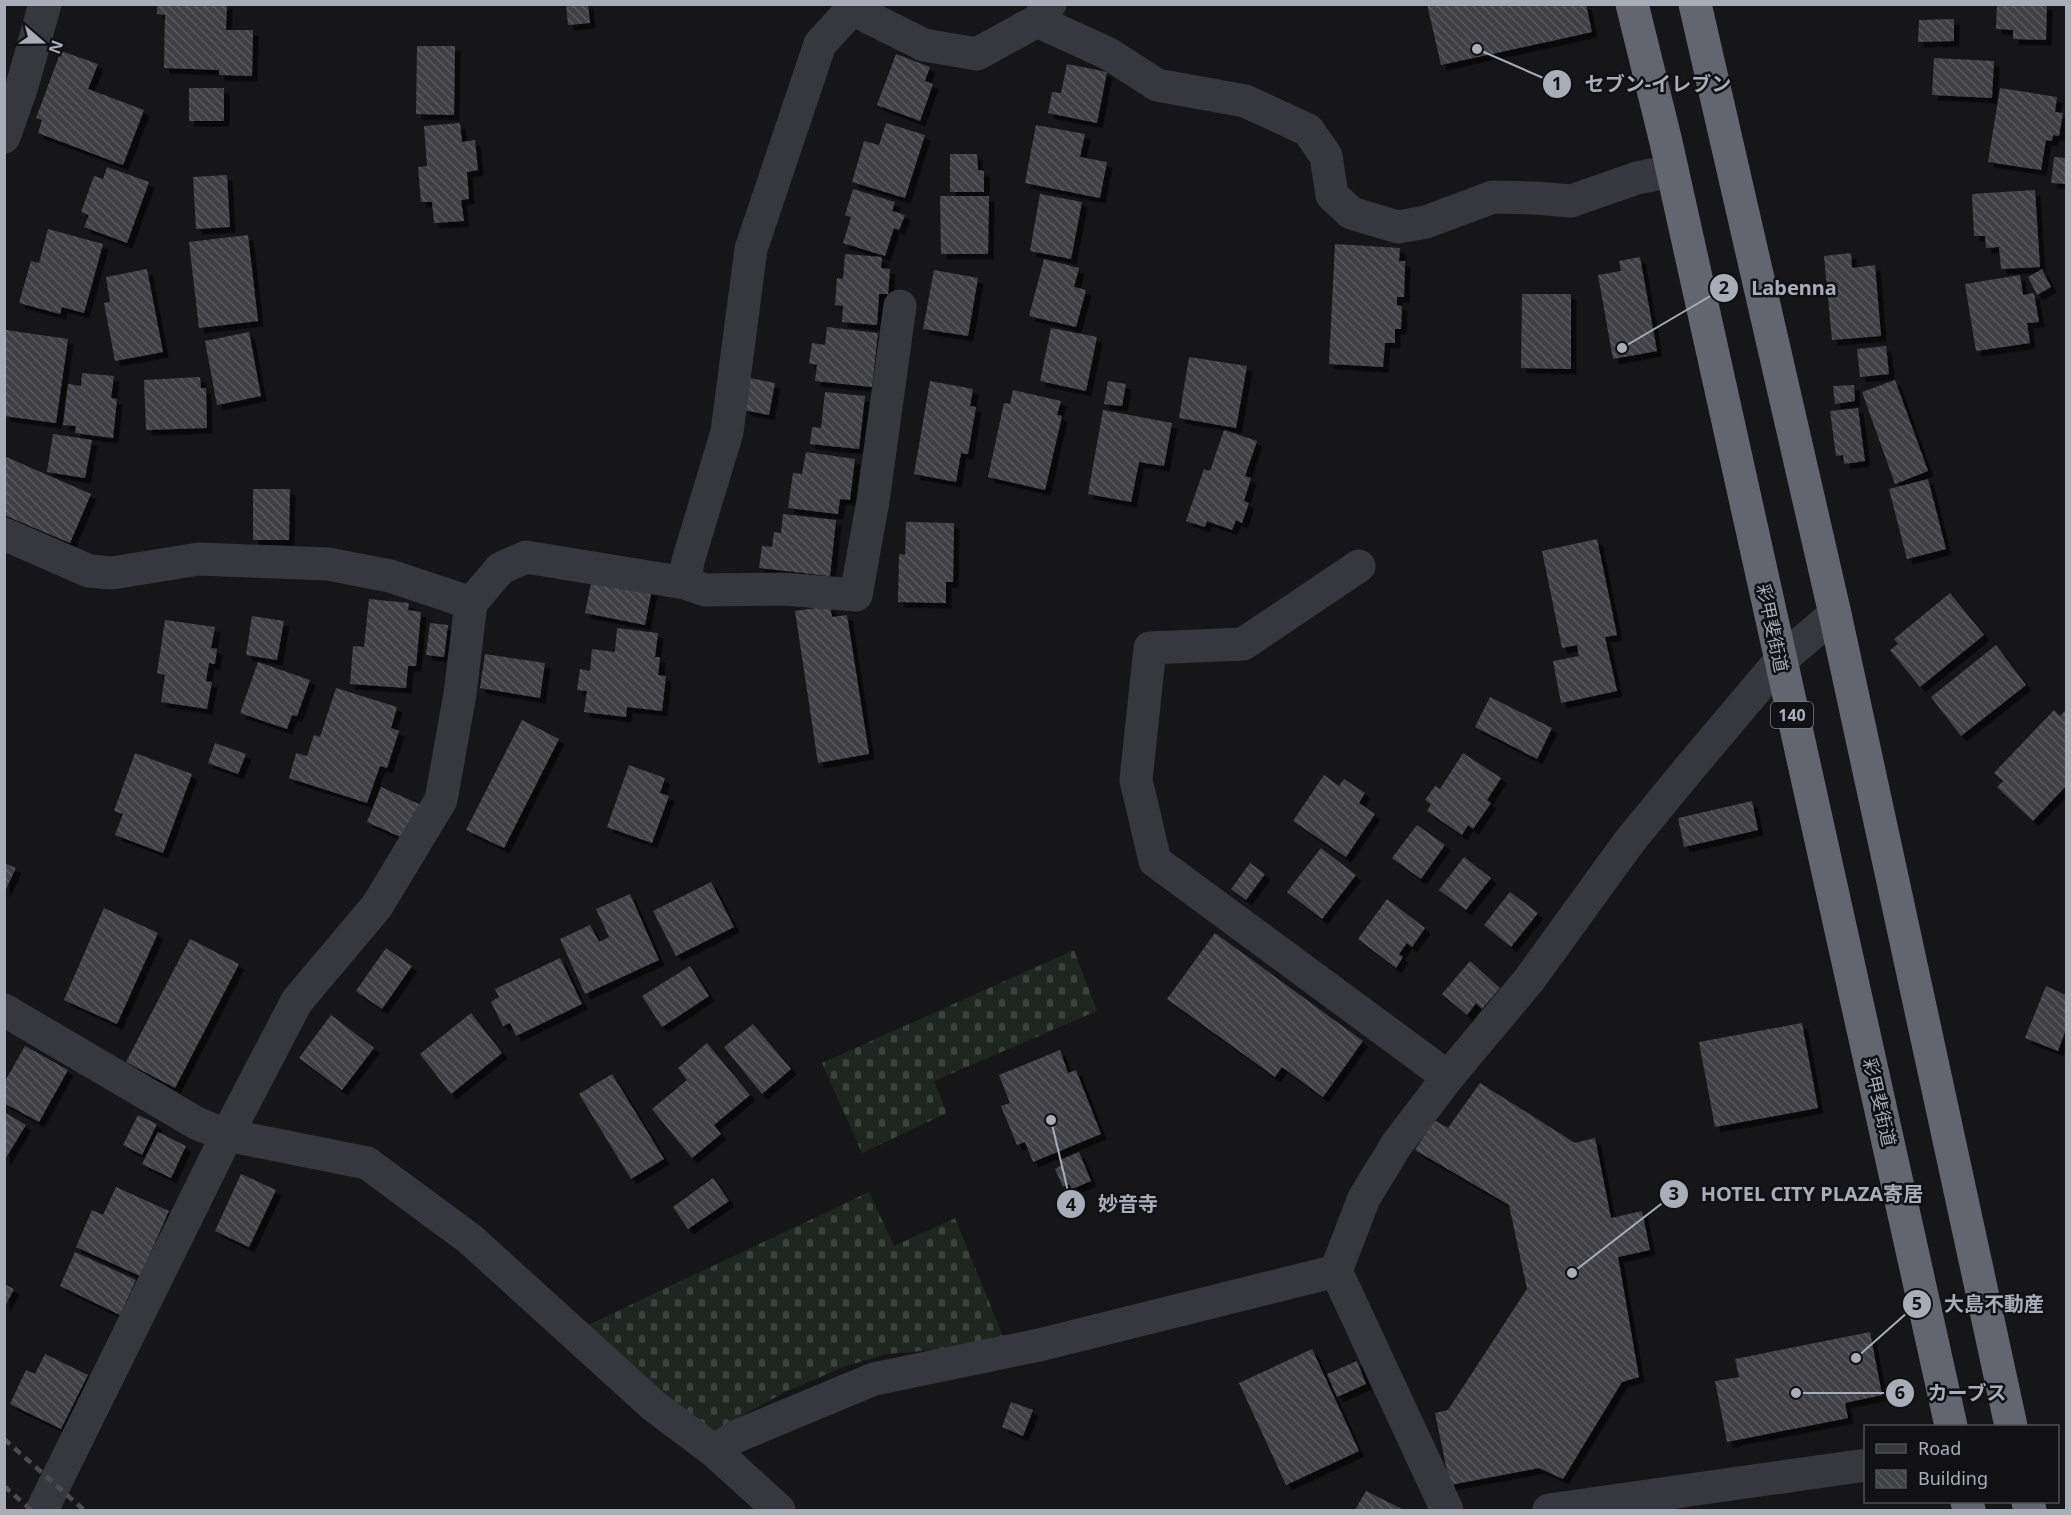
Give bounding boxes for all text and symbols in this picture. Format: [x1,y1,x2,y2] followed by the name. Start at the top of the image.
[12,12,72,72] north arrow
[44,37,69,57] text: N
[1542,65,1743,103] callout: セブン-イレブン
[1585,70,1731,97] text: セブン-イレブン
[1552,71,1562,95] text: 1
[1709,269,1849,307] callout: Labenna
[1751,274,1837,301] text: Labenna
[1719,275,1729,299] text: 2
[1752,581,1794,675] street label: 彩甲斐街道
[1771,702,1813,728] road number: 140
[1858,1055,1902,1149] street label: 彩甲斐街道
[1659,1175,1936,1213] callout: HOTEL CITY PLAZA寄居
[1701,1180,1923,1207] text: HOTEL CITY PLAZA寄居
[1669,1181,1679,1205] text: 3
[1056,1185,1170,1223] callout: 妙音寺
[1098,1190,1158,1217] text: 妙音寺
[1066,1192,1076,1216] text: 4
[1902,1285,2056,1323] callout: 大島不動産
[1944,1290,2044,1317] text: 大島不動産
[1912,1291,1922,1315] text: 5
[1885,1374,2019,1412] callout: カーブス
[1928,1379,2006,1406] text: カーブス
[1895,1380,1905,1404] text: 6
[1864,1425,2059,1503] legend
[1918,1436,1961,1460] text: Road
[1918,1466,1988,1490] text: Building

